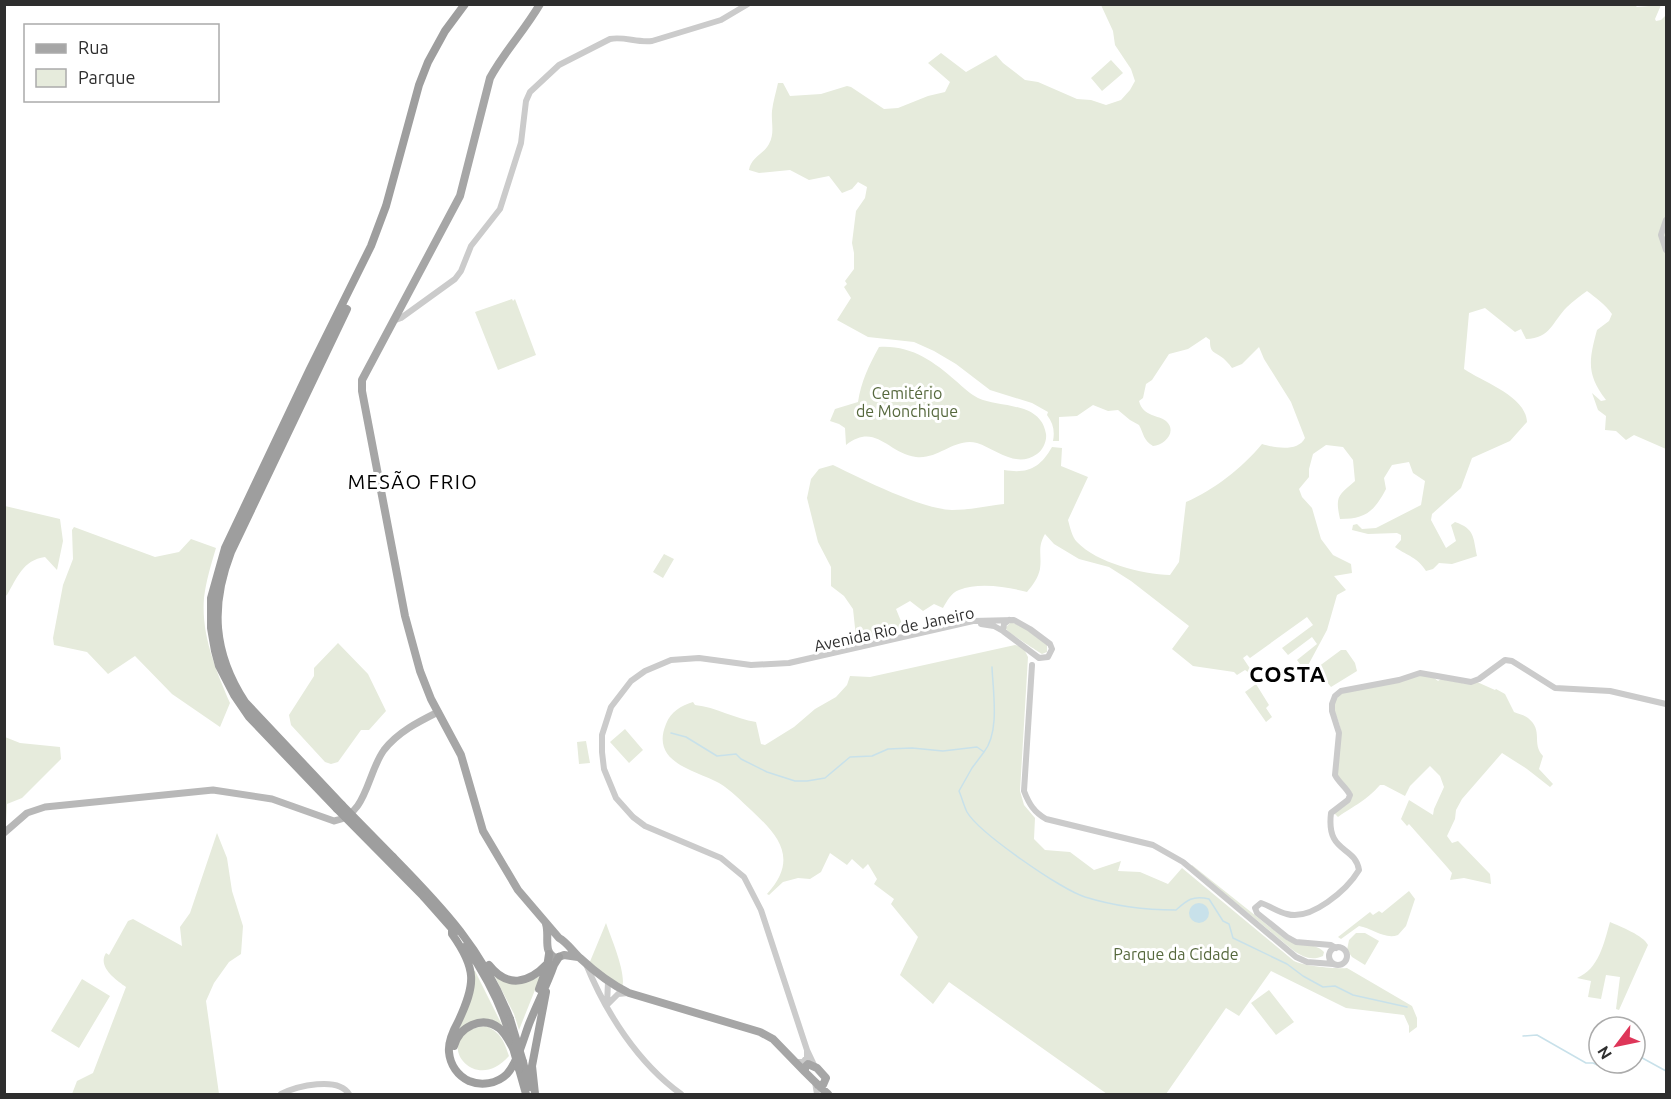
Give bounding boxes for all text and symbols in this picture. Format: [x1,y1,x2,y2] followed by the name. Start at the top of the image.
[24,24,219,102] legend
[78,37,109,57] text: Rua
[78,67,135,87] text: Parque
[856,384,958,420] park label: Cemitério de Monchique
[348,470,478,493] district label: MESÃO FRIO
[812,603,976,655] street label: Avenida Rio de Janeiro
[1249,661,1327,686] district label: COSTA
[1113,945,1239,963] park label: Parque da Cidade
[1587,1015,1647,1075] north arrow
[1593,1043,1615,1063] text: N

